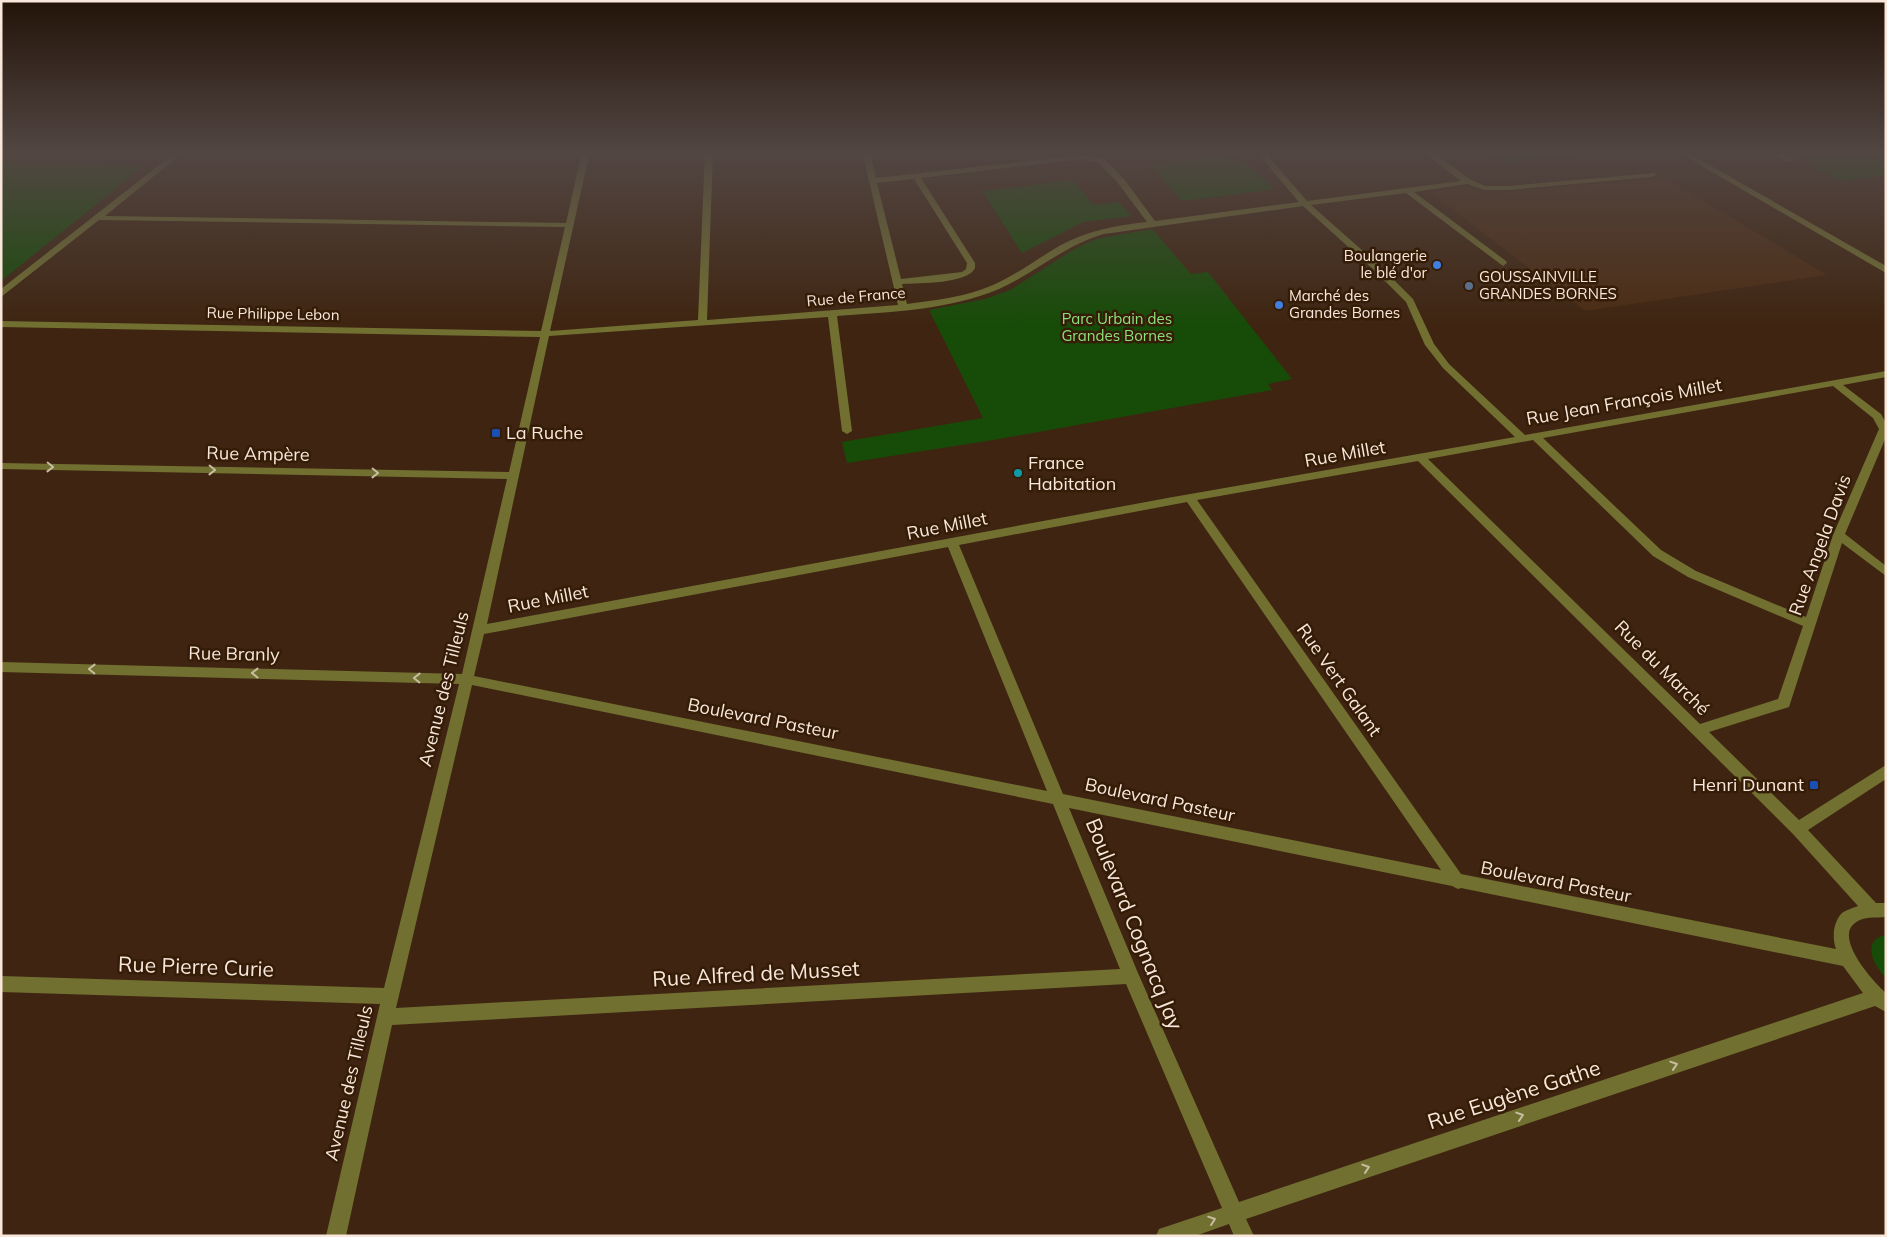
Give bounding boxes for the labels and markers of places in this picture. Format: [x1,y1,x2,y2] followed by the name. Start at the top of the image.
[1344,246,1428,282] place label: Boulangerie le blé d'or
[1431,259,1443,271] marker: Boulangerie le blé d'or
[1479,267,1617,303] place label: GOUSSAINVILLE GRANDES BORNES
[1463,280,1475,292] marker: GOUSSAINVILLE GRANDES BORNES
[1289,286,1400,322] place label: Marché des Grandes Bornes
[1273,299,1285,311] marker: Marché des Grandes Bornes
[506,421,583,444] place label: La Ruche
[490,427,502,439] marker: La Ruche
[1028,451,1116,495] place label: France Habitation
[1012,467,1024,479] marker: France Habitation
[1692,773,1804,796] place label: Henri Dunant
[1808,779,1820,791] marker: Henri Dunant

